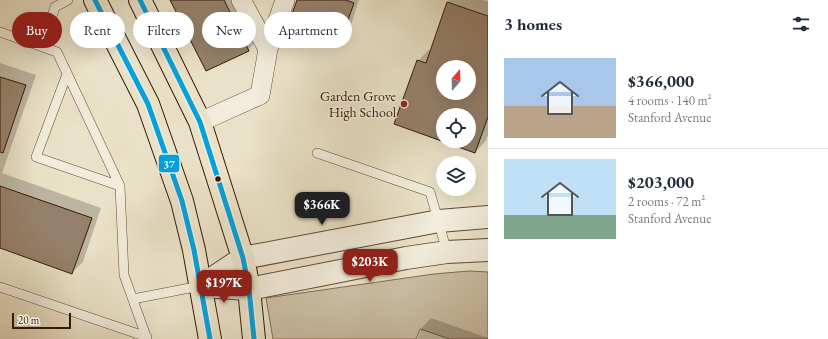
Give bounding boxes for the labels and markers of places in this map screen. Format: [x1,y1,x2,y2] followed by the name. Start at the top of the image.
[320,87,397,121] place label: Garden Grove High School
[399,99,409,109] marker: Garden Grove High School
[213,174,223,184] unlabelled marker
[294,192,350,226] pin: $366K
[342,249,398,283] pin: $203K
[196,270,252,304] pin: $197K

